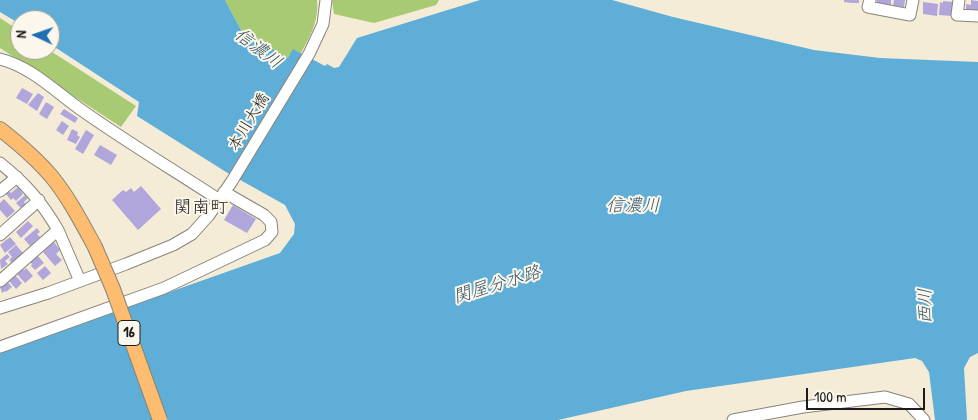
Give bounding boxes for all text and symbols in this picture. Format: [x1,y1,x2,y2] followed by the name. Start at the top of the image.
[10,10,60,60] north arrow
[230,24,286,74] water label: 信濃川
[11,30,30,38] text: N
[224,90,274,154] street label: 本川大橋
[606,195,660,217] water label: 信濃川
[174,197,228,219] district label: 関南町
[451,262,543,308] water label: 関屋分水路
[915,288,937,324] water label: 西川
[118,320,140,346] road number: 16
[808,378,927,410] scale bar
[814,386,847,407] text: 100 m

